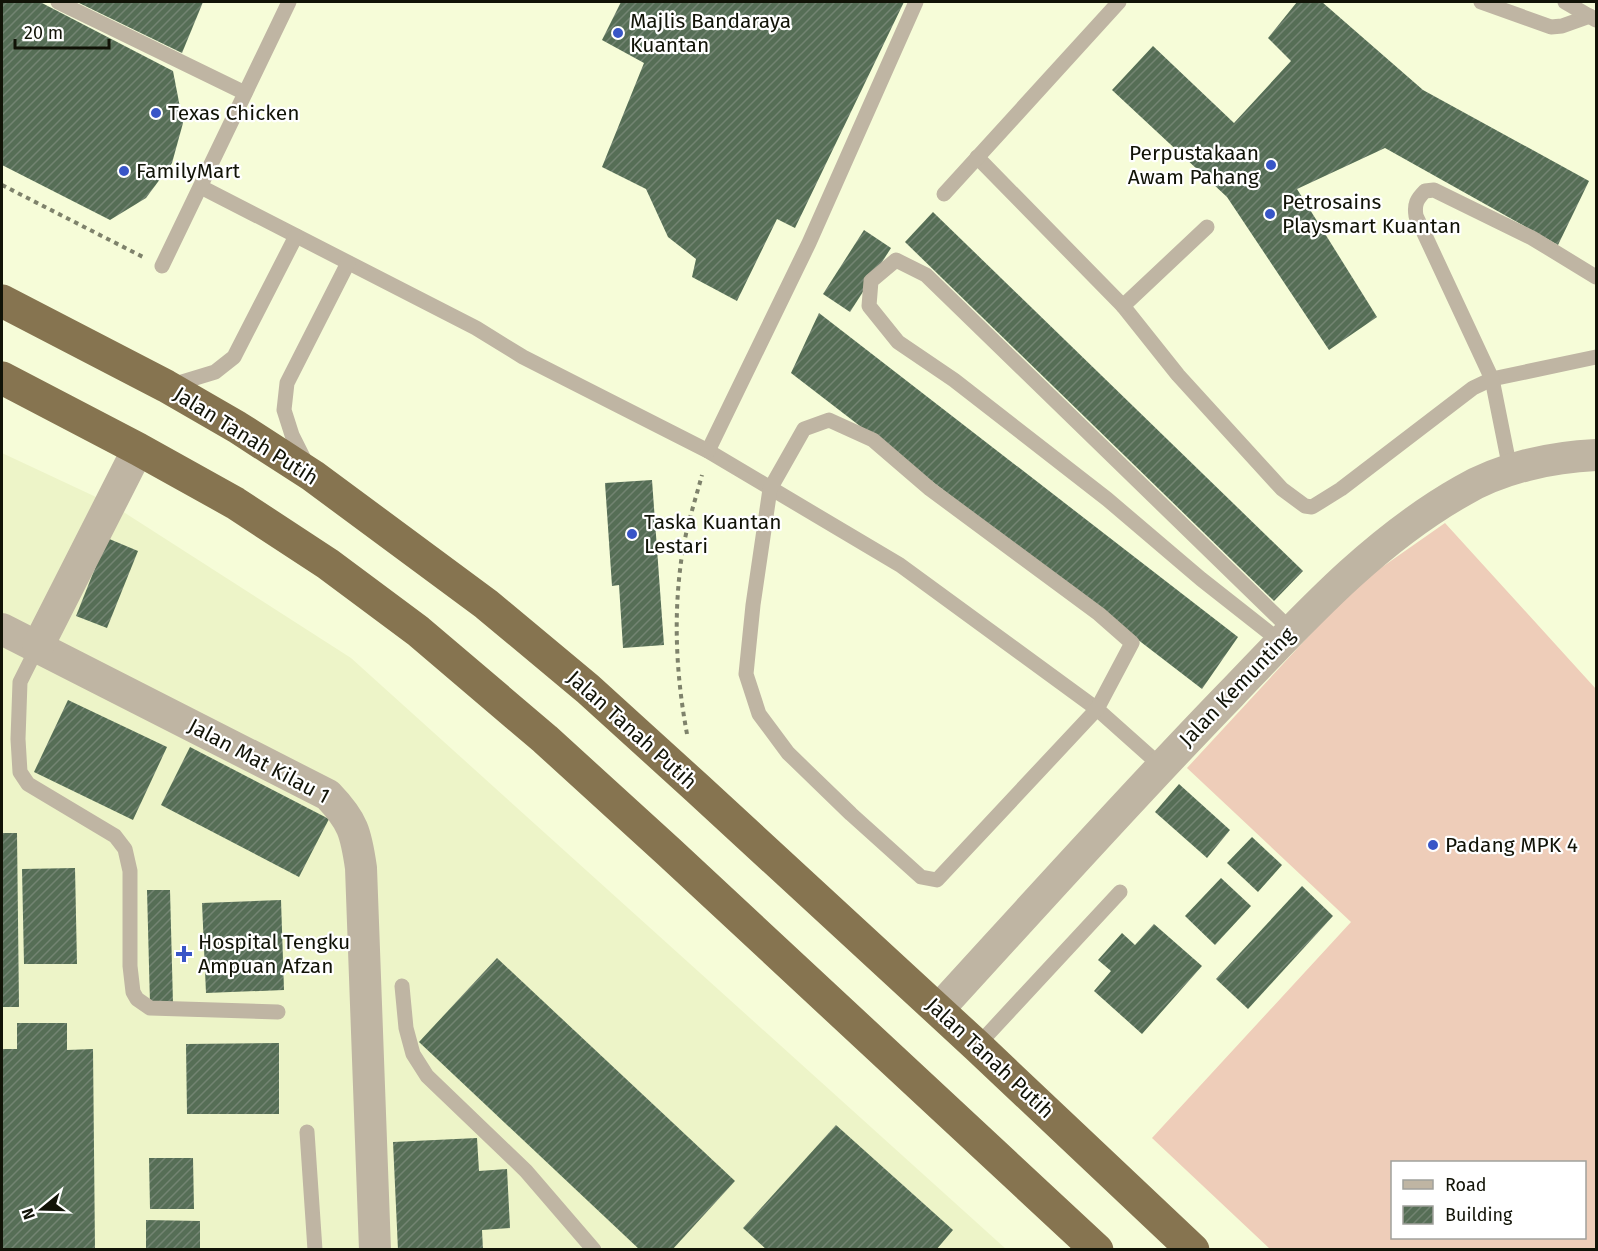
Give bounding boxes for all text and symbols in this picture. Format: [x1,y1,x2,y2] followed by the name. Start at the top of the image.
[630,8,791,58] place label: Majlis Bandaraya Kuantan
[15,12,110,50] scale bar
[24,22,63,44] text: 20 m
[611,26,625,40] marker: Majlis Bandaraya Kuantan
[168,100,300,126] place label: Texas Chicken
[149,106,163,120] marker: Texas Chicken
[1128,140,1259,190] place label: Perpustakaan Awam Pahang
[136,158,241,184] place label: FamilyMart
[1264,158,1278,172] marker: Perpustakaan Awam Pahang
[117,164,131,178] marker: FamilyMart
[1282,189,1461,239] place label: Petrosains Playsmart Kuantan
[1263,207,1277,221] marker: Petrosains Playsmart Kuantan
[169,381,323,491] street label: Jalan Tanah Putih
[644,509,782,559] place label: Taska Kuantan Lestari
[625,527,639,541] marker: Taska Kuantan Lestari
[1174,622,1300,752] street label: Jalan Kemunting
[562,665,702,795] street label: Jalan Tanah Putih
[184,713,334,809] street label: Jalan Mat Kilau 1
[1445,832,1578,858] place label: Padang MPK 4
[1426,838,1440,852] marker: Padang MPK 4
[198,929,350,979] place label: Hospital Tengku Ampuan Afzan
[175,945,193,963] marker: Hospital Tengku Ampuan Afzan
[921,992,1059,1124] street label: Jalan Tanah Putih
[1391,1161,1586,1239] legend
[1445,1174,1487,1196] text: Road
[12,1179,72,1239] north arrow
[1445,1204,1513,1226] text: Building
[18,1206,39,1222] text: N

